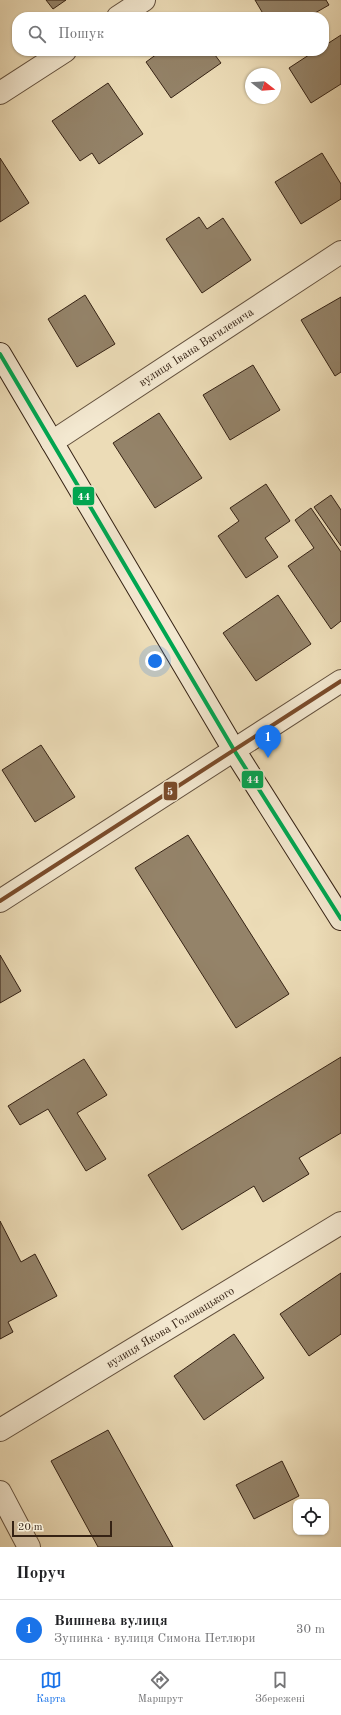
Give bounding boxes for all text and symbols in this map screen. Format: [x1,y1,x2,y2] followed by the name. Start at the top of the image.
[12,12,329,56] search box
[26,23,48,45] icon: search
[58,27,104,42] text: Пошук
[245,68,281,104] north arrow
[137,306,256,389] street label: вулиця Івана Вагилевича
[72,486,95,506] line badge: 44
[78,492,90,503] text: 44
[145,651,165,671] your location
[255,725,281,758] pin: 1
[241,770,264,789] line badge: 44
[247,775,259,786] text: 44
[163,781,178,801] line badge: 5
[167,787,173,798] text: 5
[105,1285,237,1371] street label: вулиця Якова Головацького
[293,1499,329,1535] map controls
[293,1499,329,1535] button: locate
[12,1519,112,1538] scale bar
[18,1522,43,1533] text: 20 m
[16,1565,65,1582] text: Поруч
[54,1614,168,1629] text: Вишнева вулиця
[25,1623,33,1636] text: 1
[296,1623,325,1636] text: 30 m
[54,1632,255,1645] text: Зупинка · вулиця Симона Петлюри
[36,1669,66,1707] tab: Карта
[138,1669,183,1707] tab: Маршрут
[255,1669,305,1707] tab: Збережені

